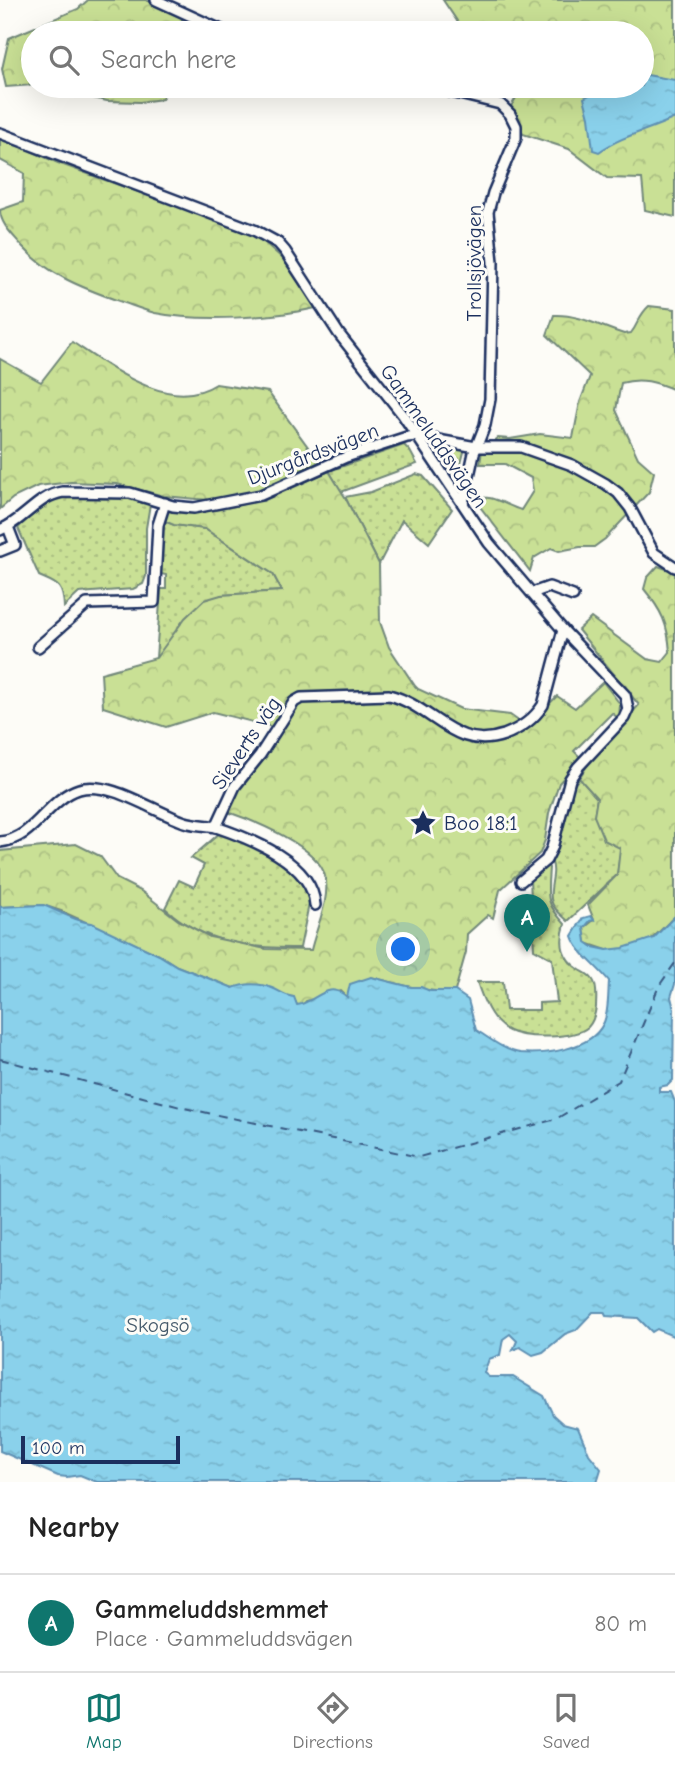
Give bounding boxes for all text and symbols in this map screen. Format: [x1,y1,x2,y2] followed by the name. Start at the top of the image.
[21,21,654,98] search box
[45,41,83,79] icon: search
[101,45,236,75] text: Search here
[462,205,486,321] street label: Trollsjövägen
[375,360,493,512] street label: Gammeluddsvägen
[244,418,382,490] street label: Djurgårdsvägen
[206,692,286,794] street label: Sieverts väg
[408,808,438,838] place icon: Boo 18:1
[444,811,518,835] place label: Boo 18:1
[504,894,550,952] pin: A
[386,932,420,966] your location
[126,1313,190,1337] park label: Skogsö
[21,1433,180,1465] scale bar
[32,1437,85,1459] text: 100 m
[28,1510,119,1545] text: Nearby
[95,1595,328,1625] text: Gammeluddshemmet
[45,1610,57,1637] text: A
[594,1610,647,1637] text: 80 m
[95,1625,353,1652] text: Place · Gammeluddsvägen
[85,1689,123,1753] tab: Map
[293,1689,373,1753] tab: Directions
[543,1689,590,1753] tab: Saved

